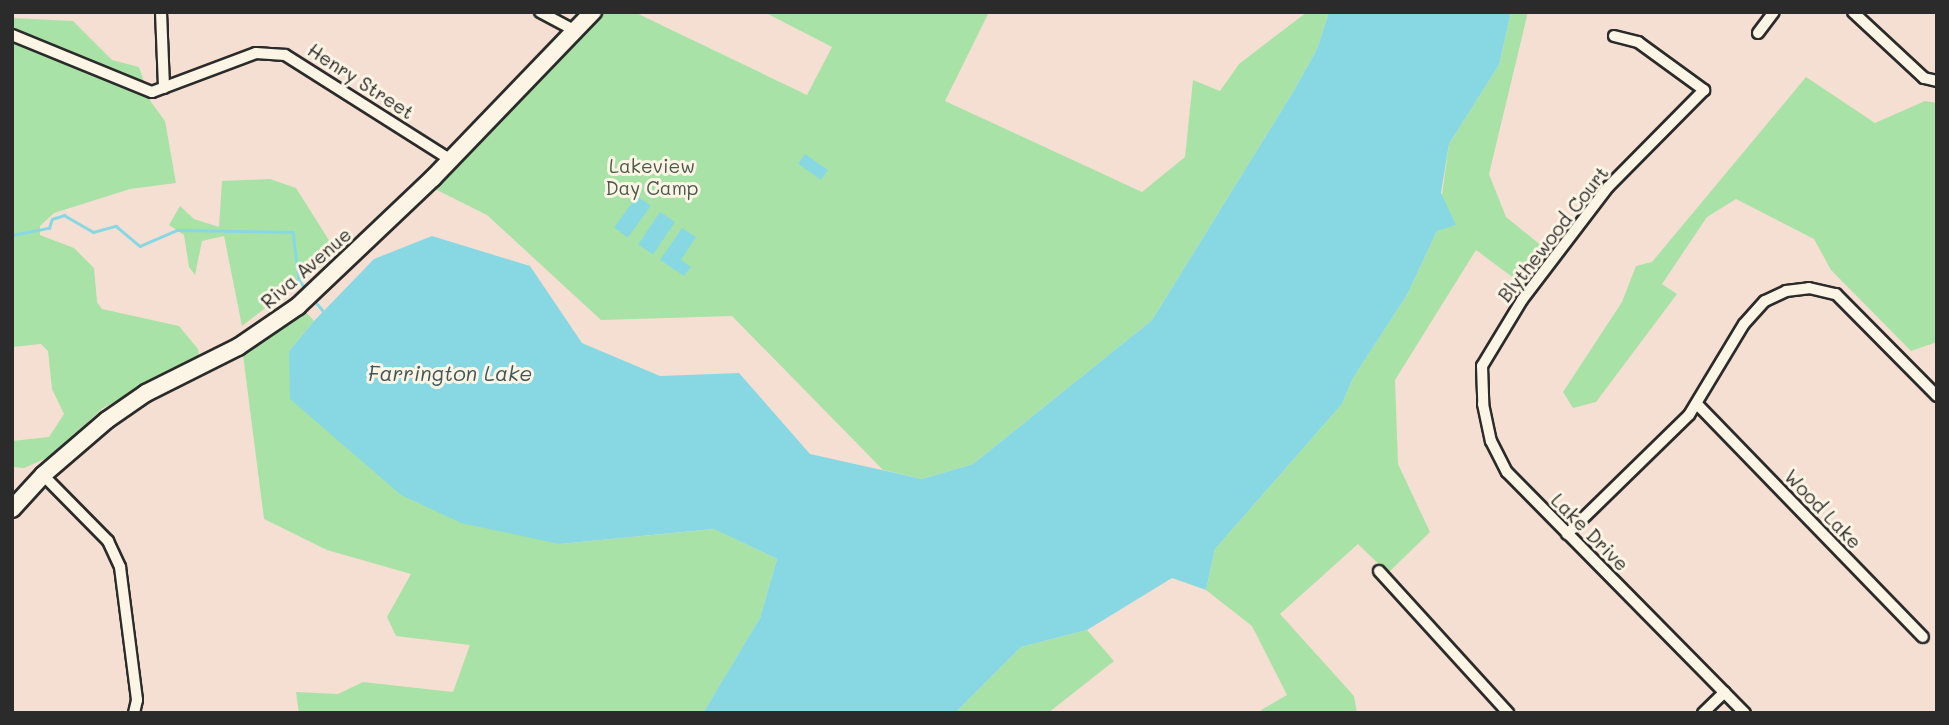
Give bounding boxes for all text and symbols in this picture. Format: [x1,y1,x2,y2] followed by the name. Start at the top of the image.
[304,38,418,124] street label: Henry Street
[605,155,699,199] park label: Lakeview Day Camp
[1493,162,1613,306] street label: Blythewood Court
[256,223,356,313] street label: Riva Avenue
[368,360,532,386] water label: Farrington Lake
[1780,465,1866,553] street label: Wood Lake
[1547,489,1633,575] street label: Lake Drive

